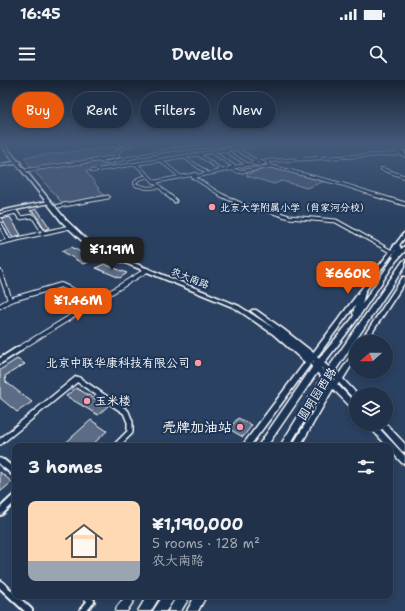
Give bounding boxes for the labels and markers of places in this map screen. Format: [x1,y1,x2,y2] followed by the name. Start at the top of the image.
[220,201,370,214] place label: 北京大学附属小学（肖家河分校）
[207,202,217,212] marker: 北京大学附属小学（肖家河分校）
[79,237,145,271] pin: ¥1.19M
[320,261,376,295] pin: ¥660K
[45,288,111,322] pin: ¥1.46M
[46,355,190,371] place label: 北京中联华康科技有限公司
[193,358,203,368] marker: 北京中联华康科技有限公司
[95,393,131,409] place label: 玉米楼
[82,396,92,406] marker: 玉米楼
[162,418,232,436] place label: 壳牌加油站
[235,422,245,432] marker: 壳牌加油站

